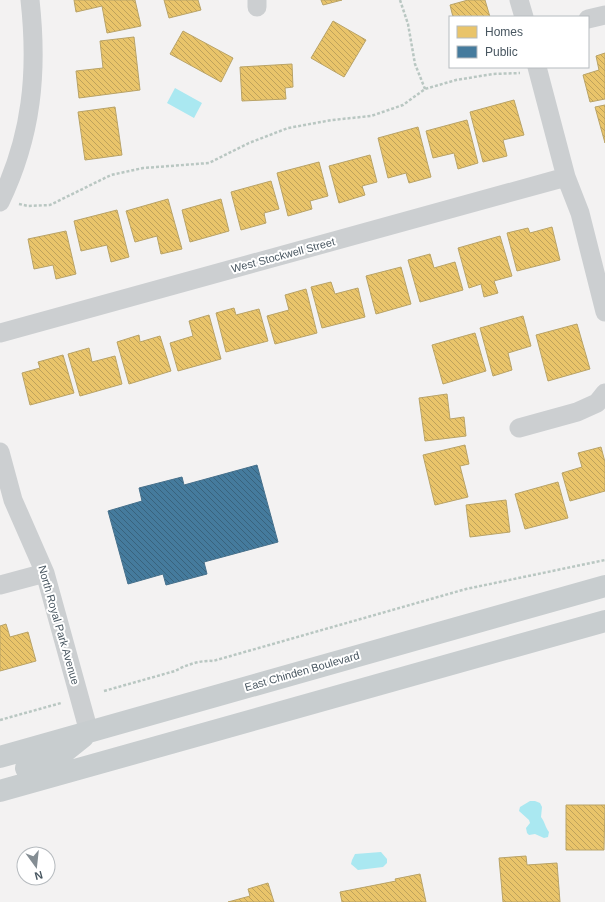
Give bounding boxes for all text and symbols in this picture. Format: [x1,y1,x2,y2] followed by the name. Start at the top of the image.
[449,16,589,68] legend
[485,25,523,39] text: Homes
[485,45,518,59] text: Public
[230,235,336,275] street label: West Stockwell Street
[36,564,82,686] street label: North Royal Park Avenue
[243,649,361,693] street label: East Chinden Boulevard
[16,846,56,886] north arrow
[33,869,44,882] text: N

